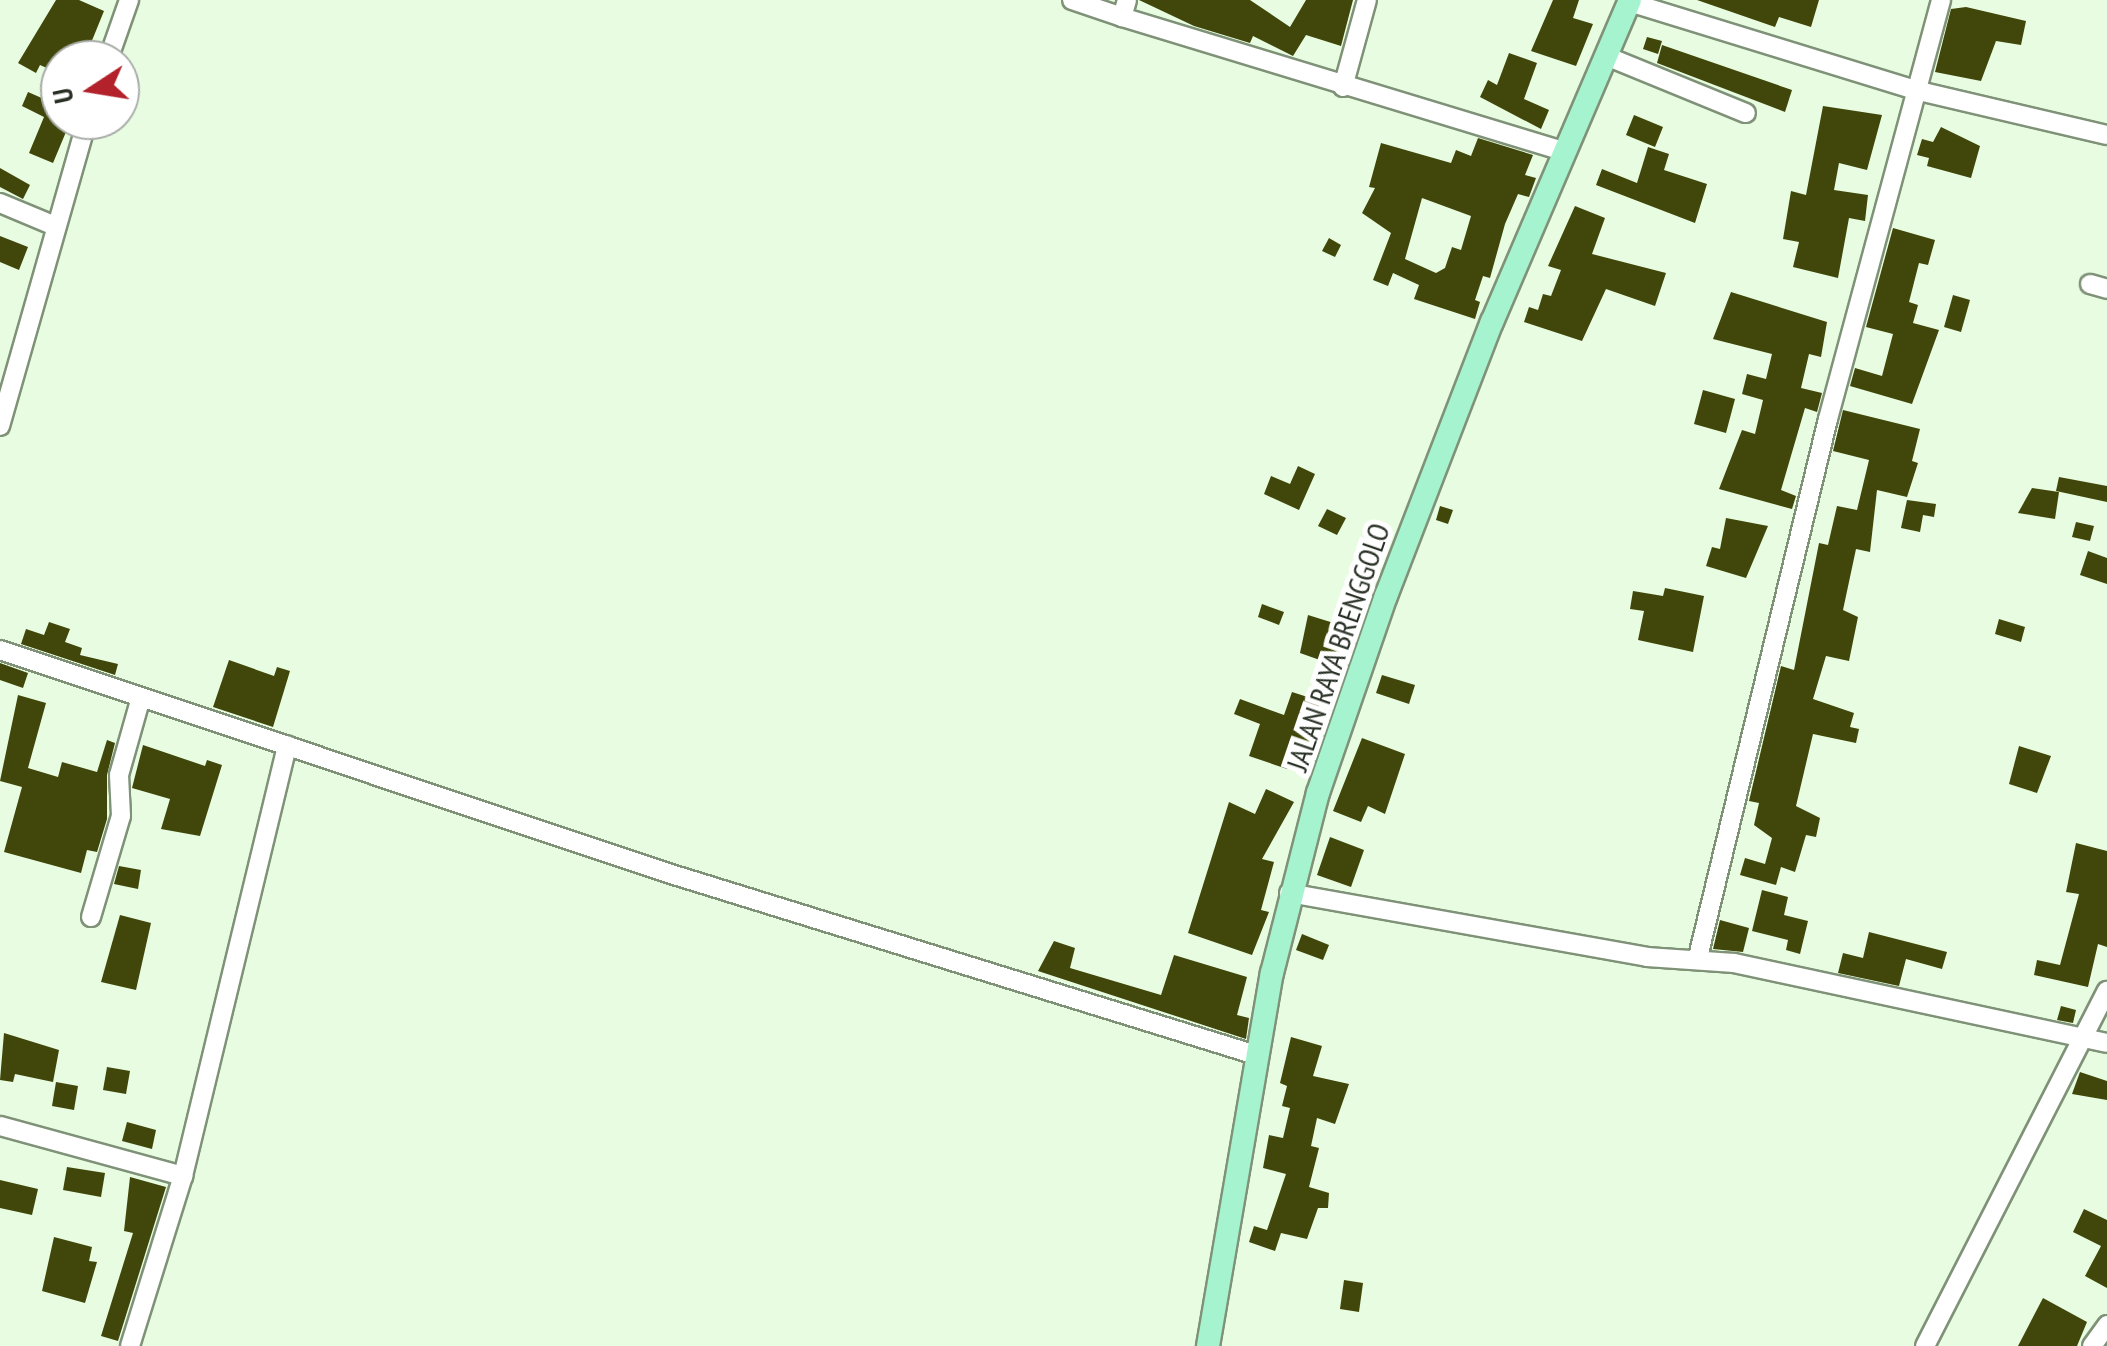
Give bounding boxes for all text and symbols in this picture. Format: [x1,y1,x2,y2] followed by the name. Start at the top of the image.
[40,40,140,140] north arrow
[43,85,82,107] text: U
[1279,518,1397,776] street label: JALAN RAYA BRENGGOLO

